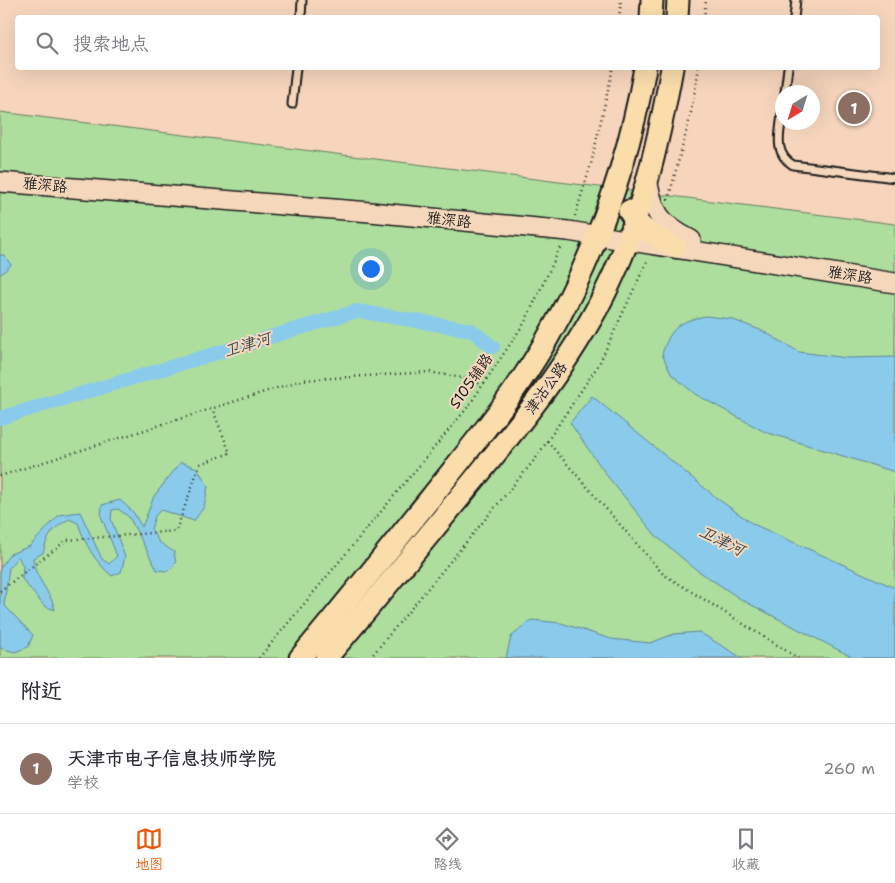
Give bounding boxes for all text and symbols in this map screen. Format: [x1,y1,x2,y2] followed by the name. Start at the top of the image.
[15,15,880,70] search box
[33,29,61,57] icon: search
[73,31,149,56] text: 搜索地点
[775,85,820,130] north arrow
[838,89,870,127] pin: 1
[22,173,68,197] street label: 雅深路
[426,208,472,232] street label: 雅深路
[358,256,384,282] your location
[826,262,874,288] street label: 雅深路
[221,327,276,362] water label: 卫津河
[445,349,497,413] street label: S105辅路
[520,358,572,418] street label: 津沽公路
[696,520,751,562] water label: 卫津河
[20,677,62,705] text: 附近
[67,746,276,771] text: 天津市电子信息技师学院
[32,758,40,779] text: 1
[823,758,875,779] text: 260 m
[67,772,99,793] text: 学校
[135,825,163,873] tab: 地图
[433,825,461,873] tab: 路线
[732,825,760,873] tab: 收藏

